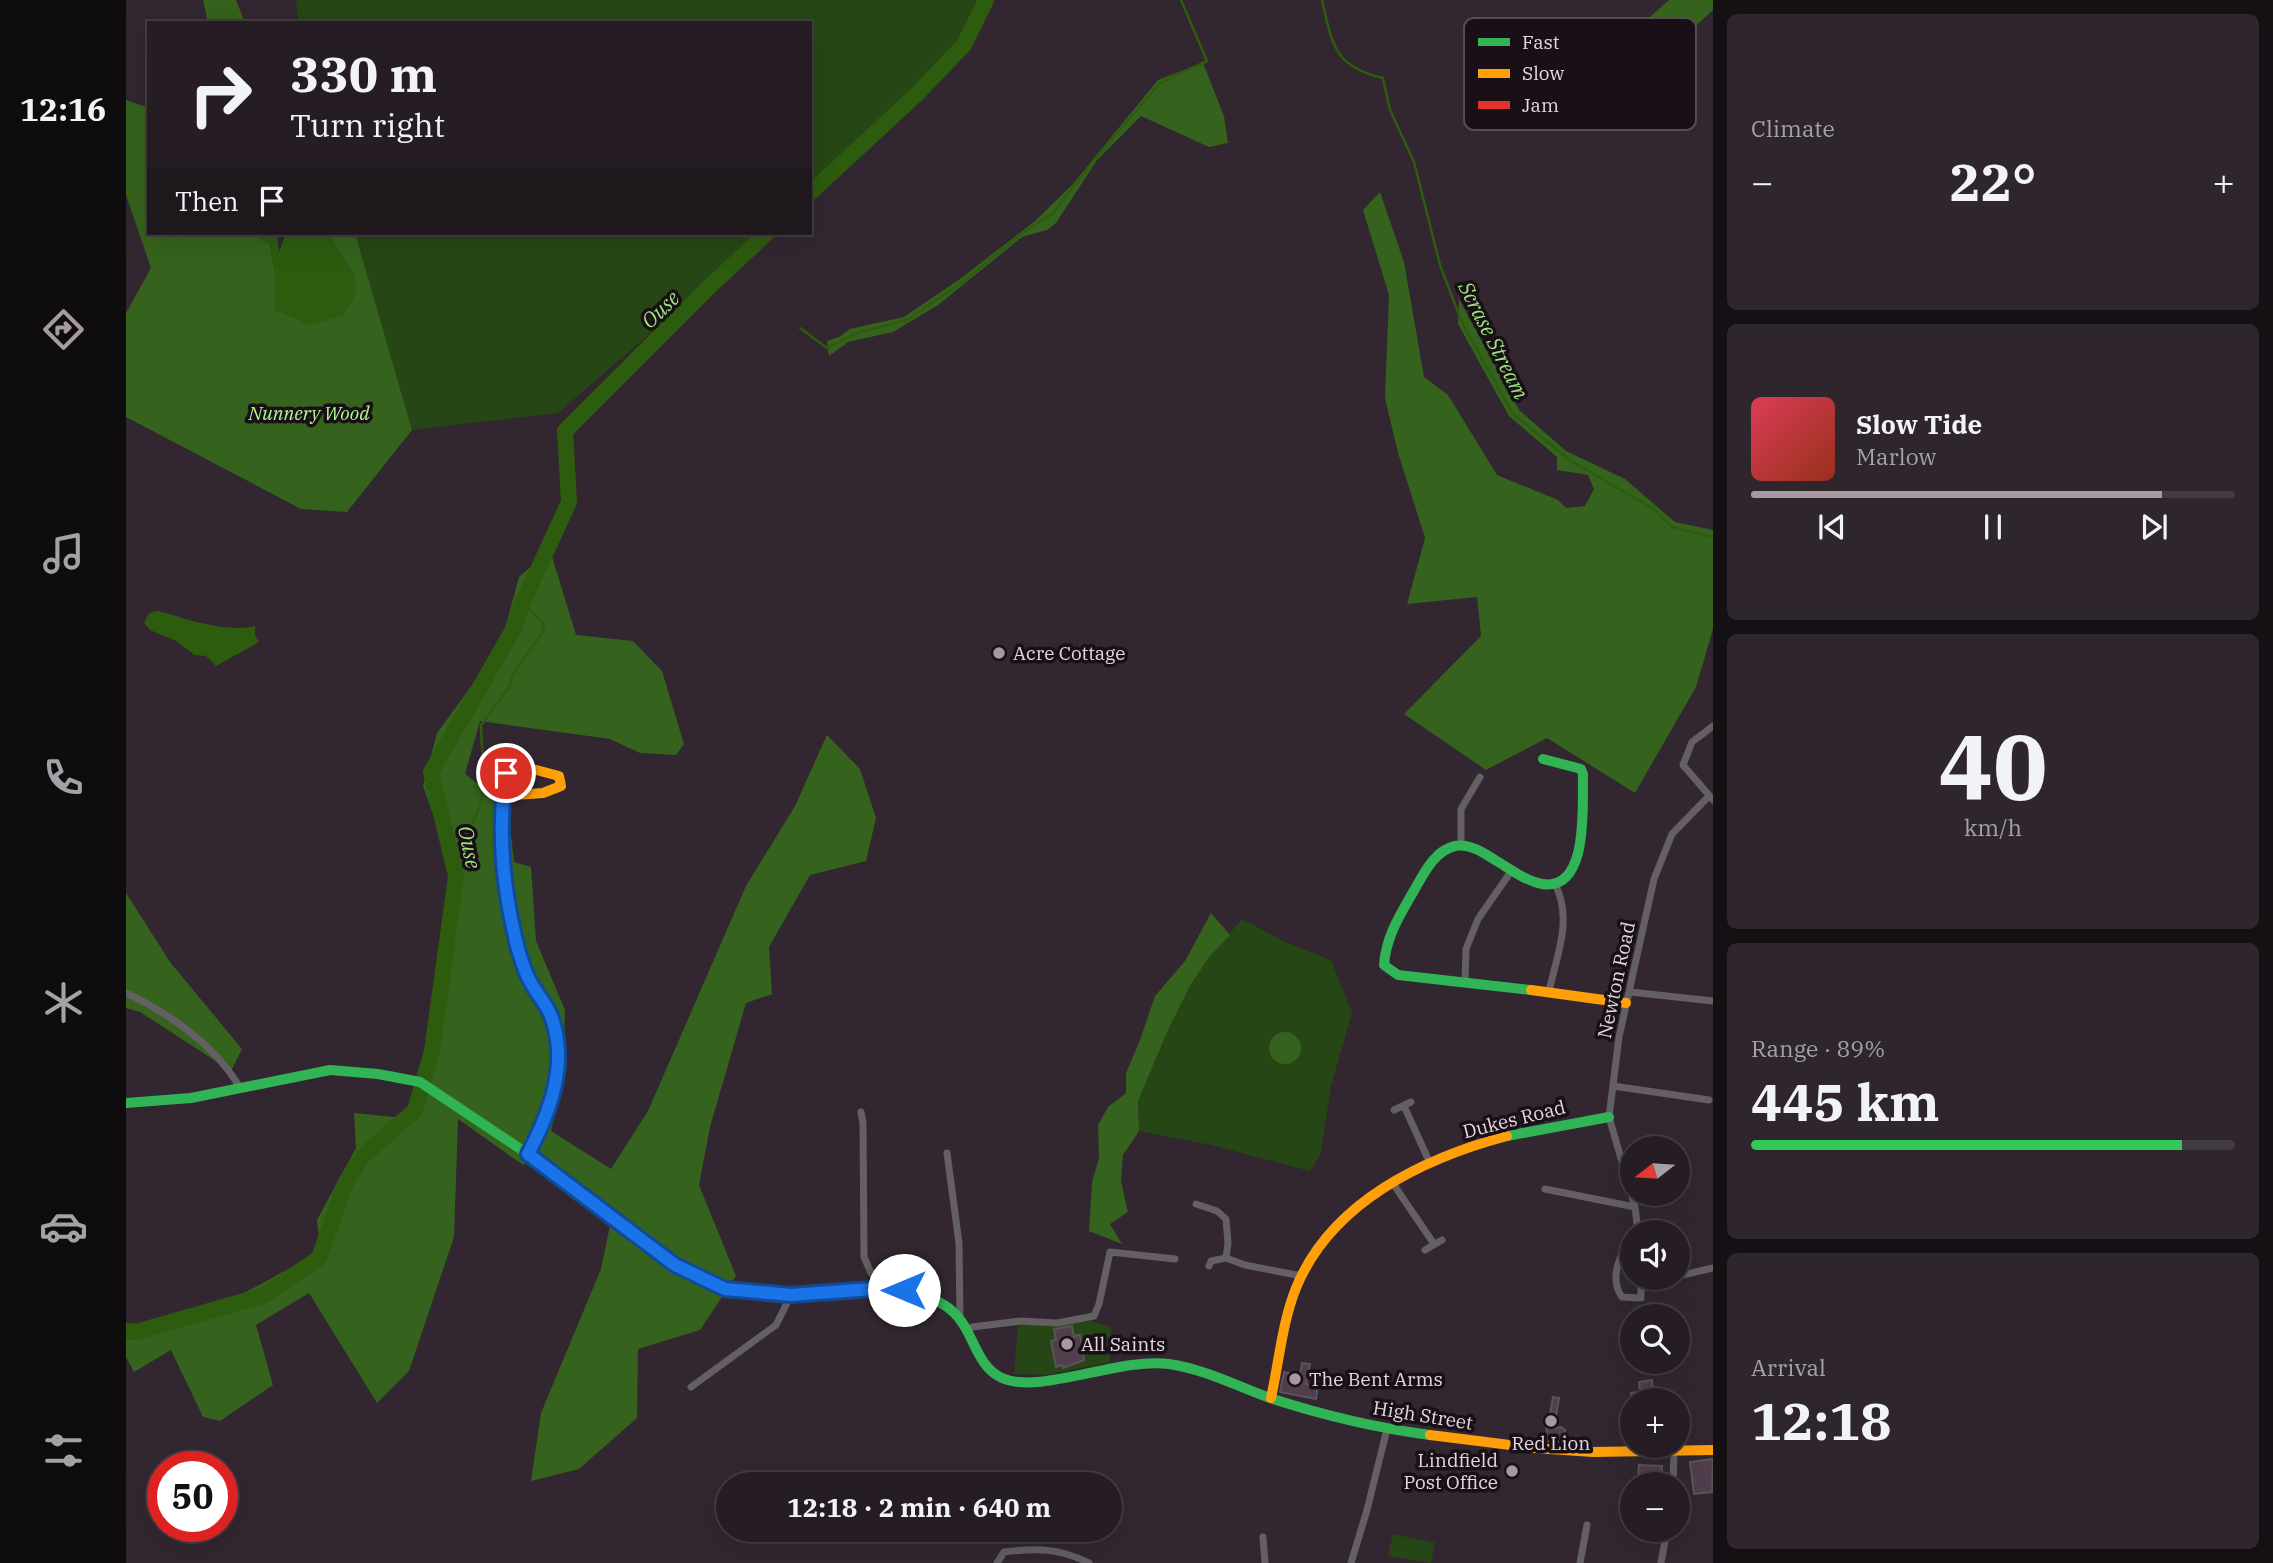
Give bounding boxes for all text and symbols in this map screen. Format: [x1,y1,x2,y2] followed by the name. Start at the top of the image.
[1464,18,1696,130] legend
[1522,30,1560,54] text: Fast
[290,42,437,105] text: 330 m
[175,49,266,140] icon: right
[1522,61,1564,85] text: Slow
[20,88,106,130] text: 12:16
[1522,93,1559,117] text: Jam
[290,104,445,146] text: Turn right
[1751,113,1835,143] text: Climate
[1950,148,2036,215] text: 22°
[1751,157,1774,206] text: −
[2212,157,2235,206] text: +
[253,182,291,220] icon: arrive
[175,184,239,218] text: Then
[1452,275,1536,404] water label: Scrase Stream
[635,283,686,334] water label: Ouse
[39,305,88,354] icon: directions
[247,401,370,425] park label: Nunnery Wood
[1856,407,1982,441] text: Slow Tide
[1856,441,1936,471] text: Marlow
[1813,508,1851,546] icon: previous
[1974,508,2012,546] icon: pause
[2135,508,2173,546] icon: next
[39,529,88,578] icon: music
[1013,641,1126,665] place label: Acre Cottage
[991,645,1007,661] marker: Acre Cottage
[1938,707,2048,825] text: 40
[476,743,536,803] pin
[39,753,88,802] icon: phone
[487,754,525,792] icon: arrive
[1964,812,2022,842] text: km/h
[452,823,488,872] water label: Ouse
[1592,919,1640,1041] street label: Newton Road
[39,978,88,1027] icon: climate
[1751,1033,1885,1063] text: Range · 89%
[1751,1068,1940,1135] text: 445 km
[1460,1095,1568,1143] street label: Dukes Road
[1620,1136,1690,1206] north arrow
[1620,1136,1690,1542] map controls
[39,1202,88,1251] icon: car
[1620,1220,1690,1290] button: sound
[867,1253,941,1327] position arrow
[1620,1304,1690,1374] button: search
[1081,1332,1165,1356] place label: All Saints
[1059,1336,1075,1352] marker: All Saints
[1751,1352,1826,1382] text: Arrival
[1309,1367,1443,1391] place label: The Bent Arms
[1287,1371,1303,1387] marker: The Bent Arms
[1751,1387,1892,1454] text: 12:18
[1620,1388,1690,1458] button: +
[1371,1395,1475,1435] street label: High Street
[1543,1413,1559,1429] marker: Red Lion
[39,1426,88,1475] icon: filters
[1512,1431,1590,1455] place label: Red Lion
[1404,1448,1498,1494] place label: Lindfield Post Office
[147,1451,238,1542] speed limit sign: 50
[1504,1463,1520,1479] marker: Lindfield Post Office
[1620,1472,1690,1542] button: −
[787,1490,1051,1524] text: 12:18 · 2 min · 640 m

